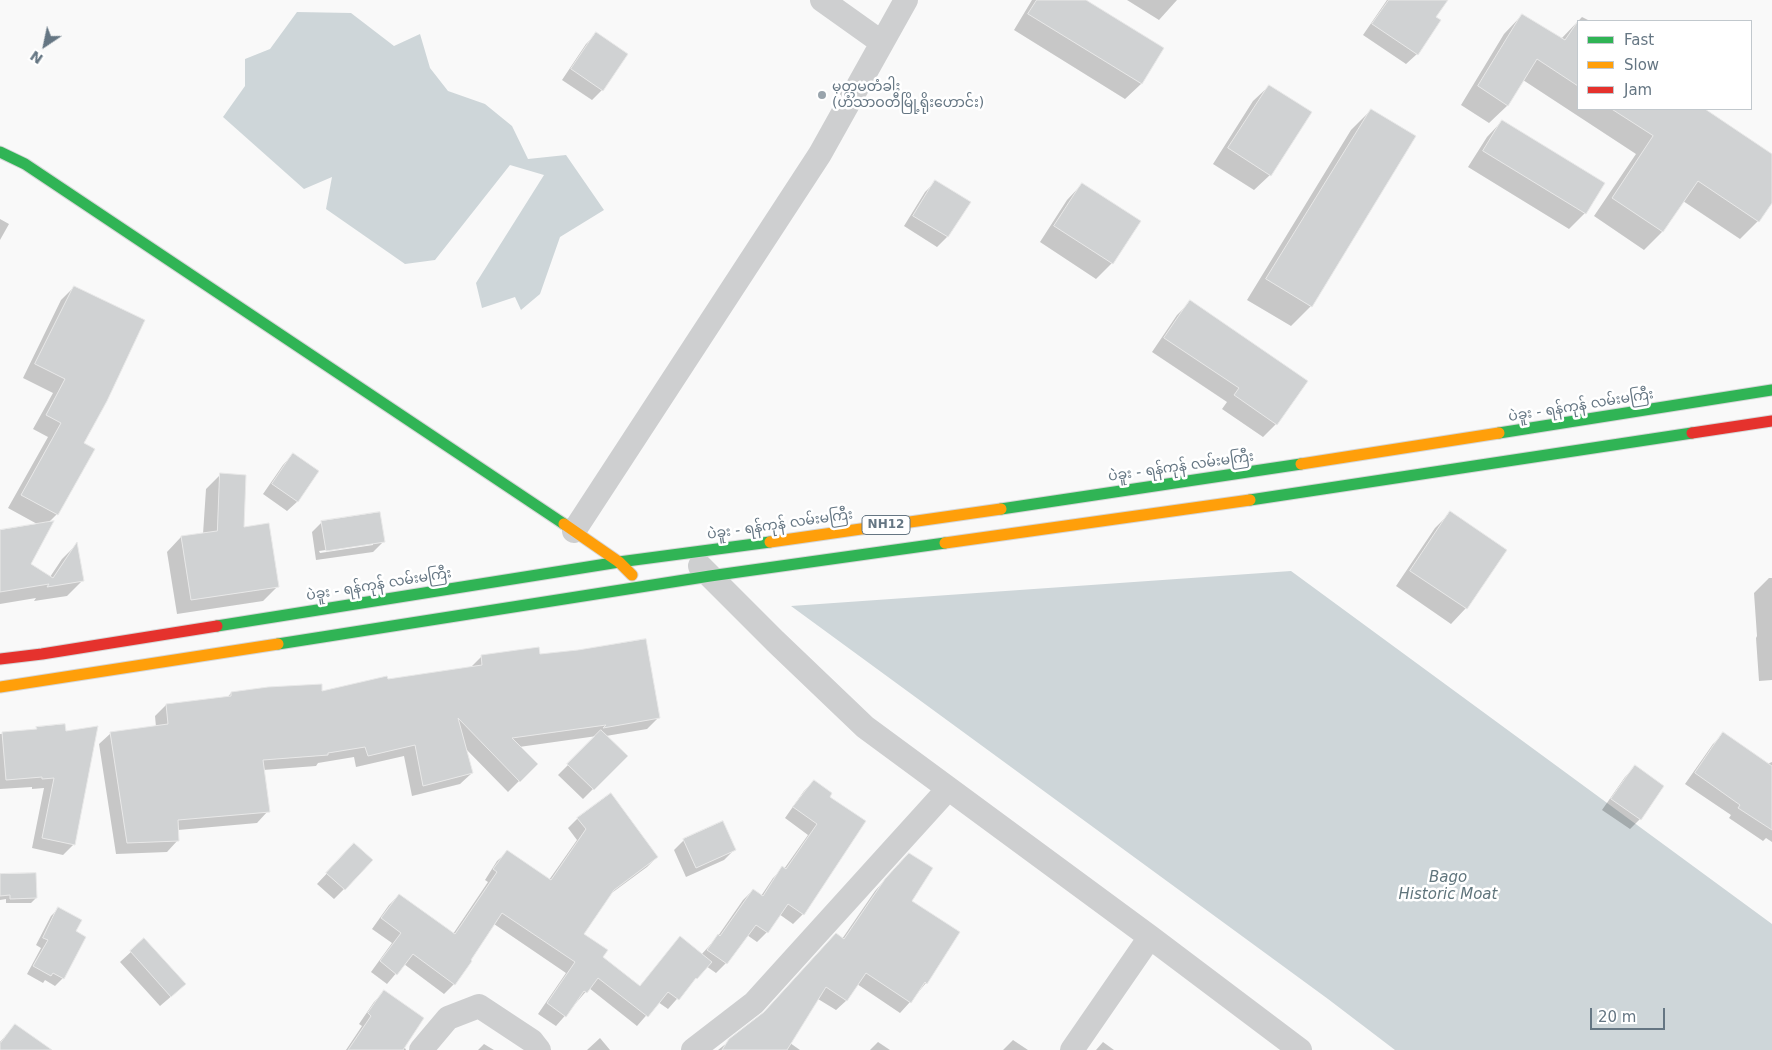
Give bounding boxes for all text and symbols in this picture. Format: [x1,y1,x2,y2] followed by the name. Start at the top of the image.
[20,20,70,70] north arrow
[1577,20,1752,110] legend
[1624,31,1654,49] text: Fast
[27,48,46,67] text: N
[1624,56,1659,74] text: Slow
[832,79,984,111] place label: မုတ္တမတံခါး (ဟံသာဝတီမြို့ရိုးဟောင်း)
[1624,81,1652,99] text: Jam
[816,89,828,101] marker: မုတ္တမတံခါး (ဟံသာဝတီမြို့ရိုးဟောင်း)
[1507,386,1655,426] street label: ပဲခူး - ရန်ကုန် လမ်းမကြီး
[1107,448,1255,486] street label: ပဲခူး - ရန်ကုန် လမ်းမကြီး
[706,506,854,544] street label: ပဲခူး - ရန်ကုန် လမ်းမကြီး
[862,516,910,534] road number: NH12
[305,565,453,605] street label: ပဲခူး - ရန်ကုန် လမ်းမကြီး
[1399,869,1497,904] water label: Bago Historic Moat
[1592,998,1667,1030] scale bar
[1598,1008,1636,1026] text: 20 m

